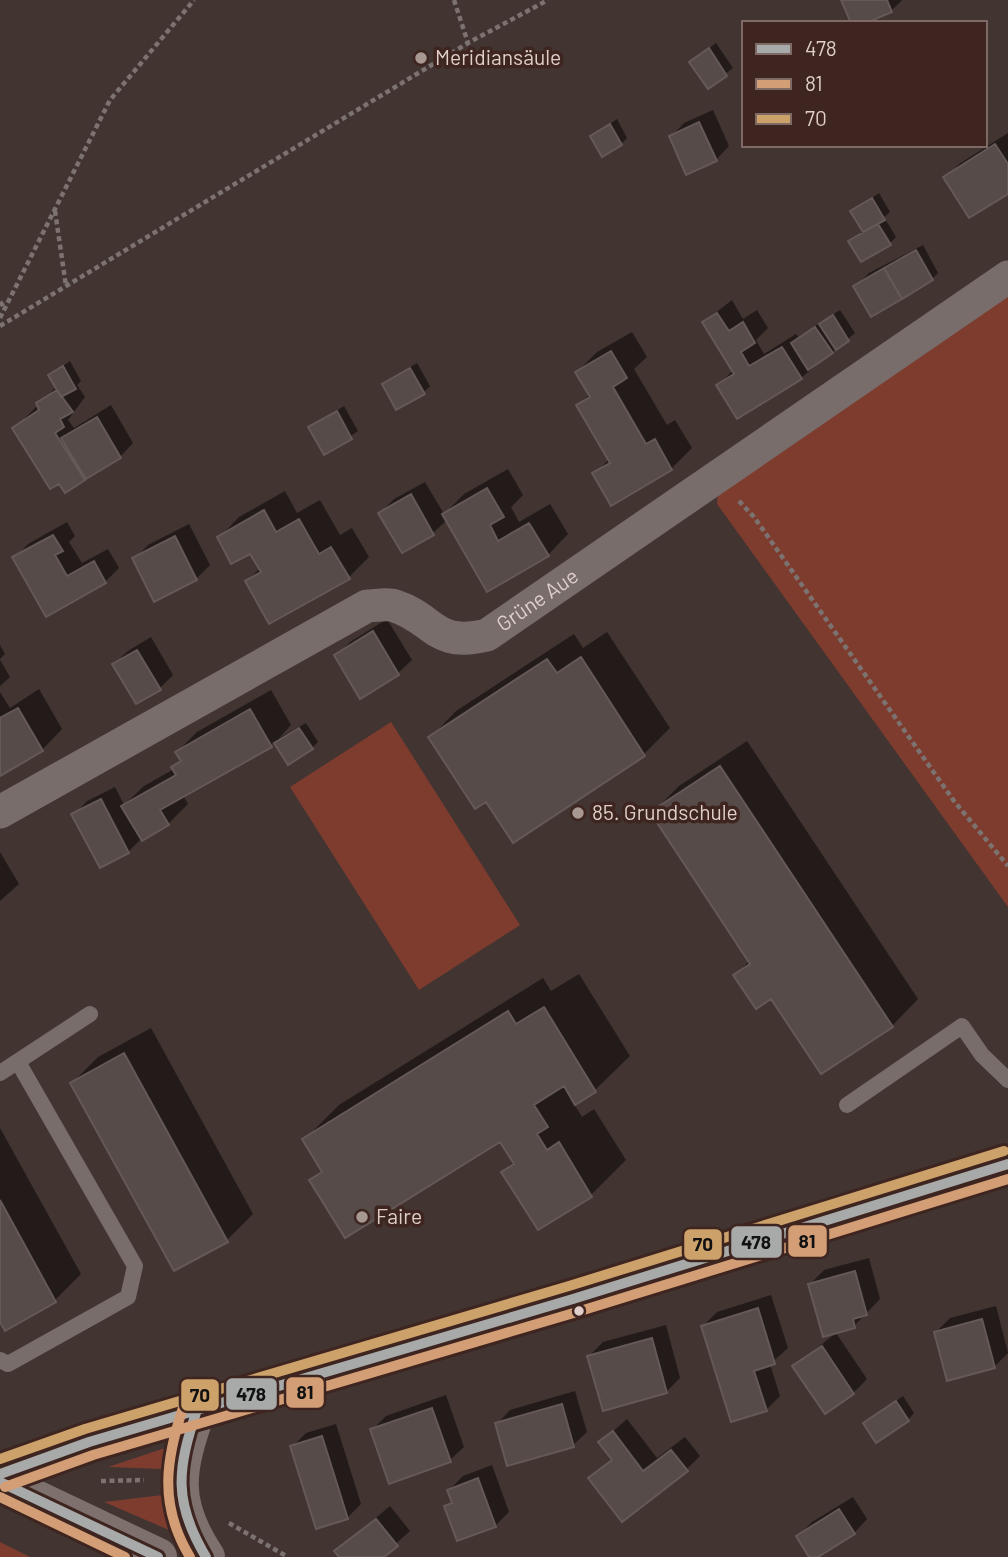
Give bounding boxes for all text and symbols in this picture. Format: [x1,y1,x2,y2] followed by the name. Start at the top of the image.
[742,21,987,147] legend
[805,35,837,60] text: 478
[435,44,561,69] place label: Meridiansäule
[413,50,429,66] marker: Meridiansäule
[805,70,823,95] text: 81
[805,105,827,130] text: 70
[491,562,582,636] street label: Grüne Aue
[592,799,738,824] place label: 85. Grundschule
[570,805,586,821] marker: 85. Grundschule
[376,1203,422,1228] place label: Faire
[354,1209,370,1225] marker: Faire
[787,1224,828,1258] line badge: 81
[730,1225,783,1259] line badge: 478
[683,1228,723,1261] line badge: 70
[799,1229,815,1252] text: 81
[741,1230,771,1253] text: 478
[693,1232,713,1255] text: 70
[572,1304,586,1318] unlabelled marker
[285,1376,325,1409] line badge: 81
[225,1377,278,1411] line badge: 478
[180,1378,220,1412] line badge: 70
[297,1380,313,1403] text: 81
[236,1382,266,1405] text: 478
[190,1383,210,1406] text: 70

